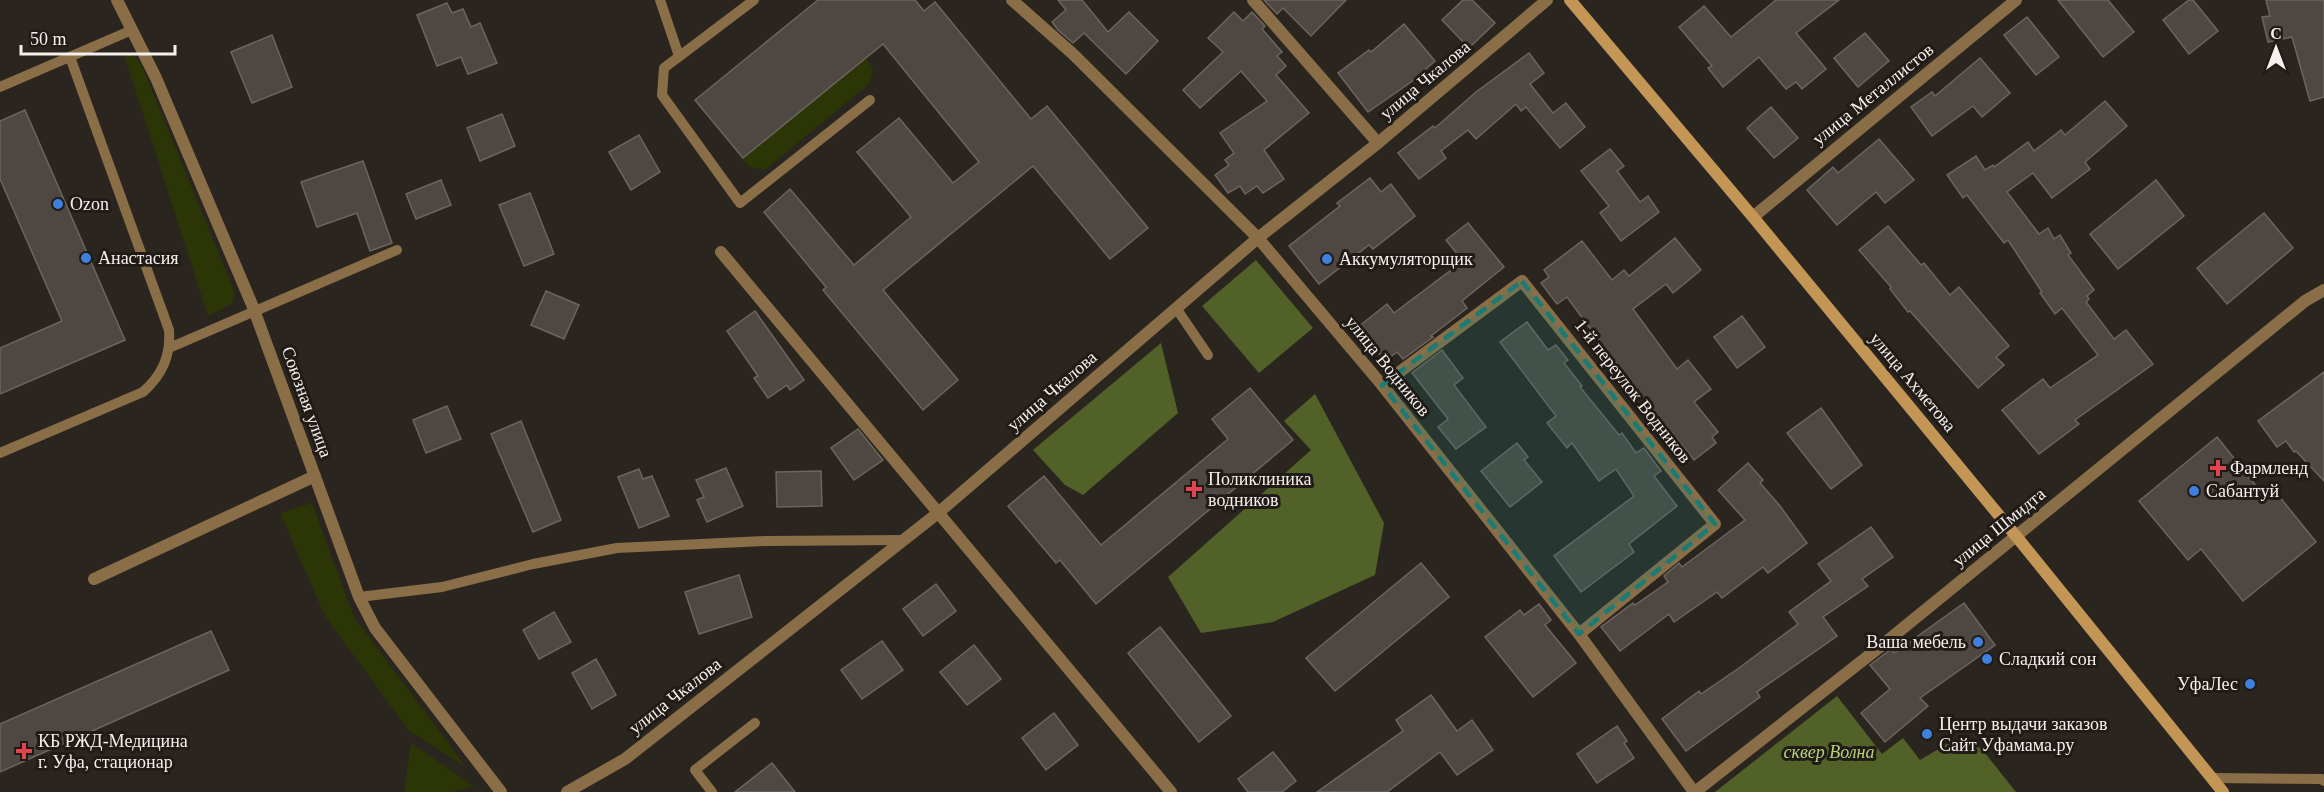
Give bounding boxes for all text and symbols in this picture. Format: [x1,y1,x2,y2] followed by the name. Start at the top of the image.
[21,18,176,56] scale bar
[2246,18,2306,78] north arrow
[2270,25,2282,42] text: С
[30,29,67,49] text: 50 m
[1376,36,1474,123] street label: улица Чкалова
[1809,39,1937,149] street label: улица Металлистов
[70,194,109,214] place label: Ozon
[51,197,65,211] marker: Ozon
[98,248,179,268] place label: Анастасия
[1339,249,1473,269] place label: Аккумуляторщик
[79,251,93,265] marker: Анастасия
[1320,252,1334,266] marker: Аккумуляторщик
[1341,312,1435,420] street label: улица Водников
[1571,315,1695,467] street label: 1-й переулок Водников
[1866,328,1960,436] street label: улица Ахметова
[278,344,336,460] street label: Союзная улица
[1003,347,1101,435] street label: улица Чкалова
[2230,458,2308,478] place label: Фармленд
[2211,461,2225,475] marker: Фармленд
[1208,469,1311,510] place label: Поликлиника водников
[1185,480,1203,498] marker: Поликлиника водников
[2206,481,2279,501] place label: Сабантуй
[1949,484,2049,570] street label: улица Шмидта
[2187,484,2201,498] marker: Сабантуй
[1866,632,1966,652] place label: Ваша мебель
[1971,635,1985,649] marker: Ваша мебель
[1999,649,2097,669] place label: Сладкий сон
[1980,652,1994,666] marker: Сладкий сон
[625,654,725,738] street label: улица Чкалова
[2177,674,2238,694] place label: УфаЛес
[2243,677,2257,691] marker: УфаЛес
[1939,714,2107,755] place label: Центр выдачи заказов Сайт Уфамама.ру
[1920,727,1934,741] marker: Центр выдачи заказов Сайт Уфамама.ру
[38,731,188,772] place label: КБ РЖД-Медицина г. Уфа, стационар
[15,742,33,760] marker: КБ РЖД-Медицина г. Уфа, стационар
[1783,742,1875,762] park label: сквер Волна

